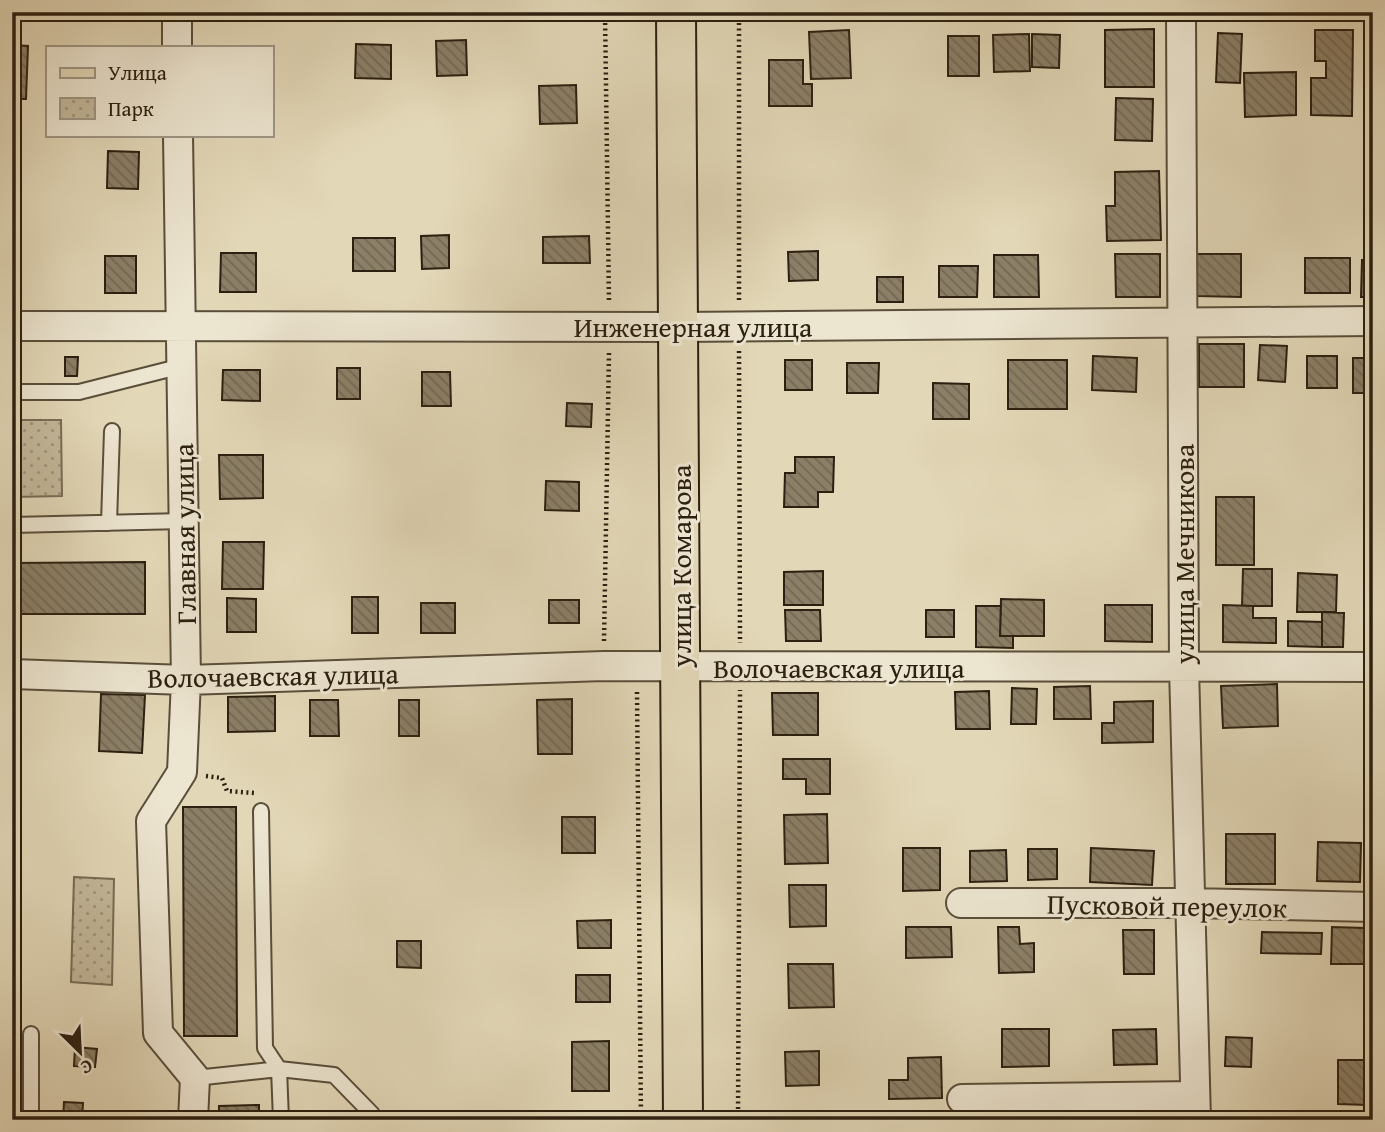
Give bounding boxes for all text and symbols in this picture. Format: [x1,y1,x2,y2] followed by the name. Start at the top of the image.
[46,46,273,136] legend
[108,57,167,88] text: Улица
[108,93,154,124] text: Парк
[574,306,813,347] street label: Инженерная улица
[162,442,206,625] street label: Главная улица
[1163,443,1204,665] street label: улица Мечникова
[660,464,701,668] street label: улица Комарова
[713,647,965,688] street label: Волочаевская улица
[147,652,400,698] street label: Волочаевская улица
[1047,882,1288,928] street label: Пусковой переулок
[46,1016,116,1086] north arrow
[76,1053,98,1083] text: С

